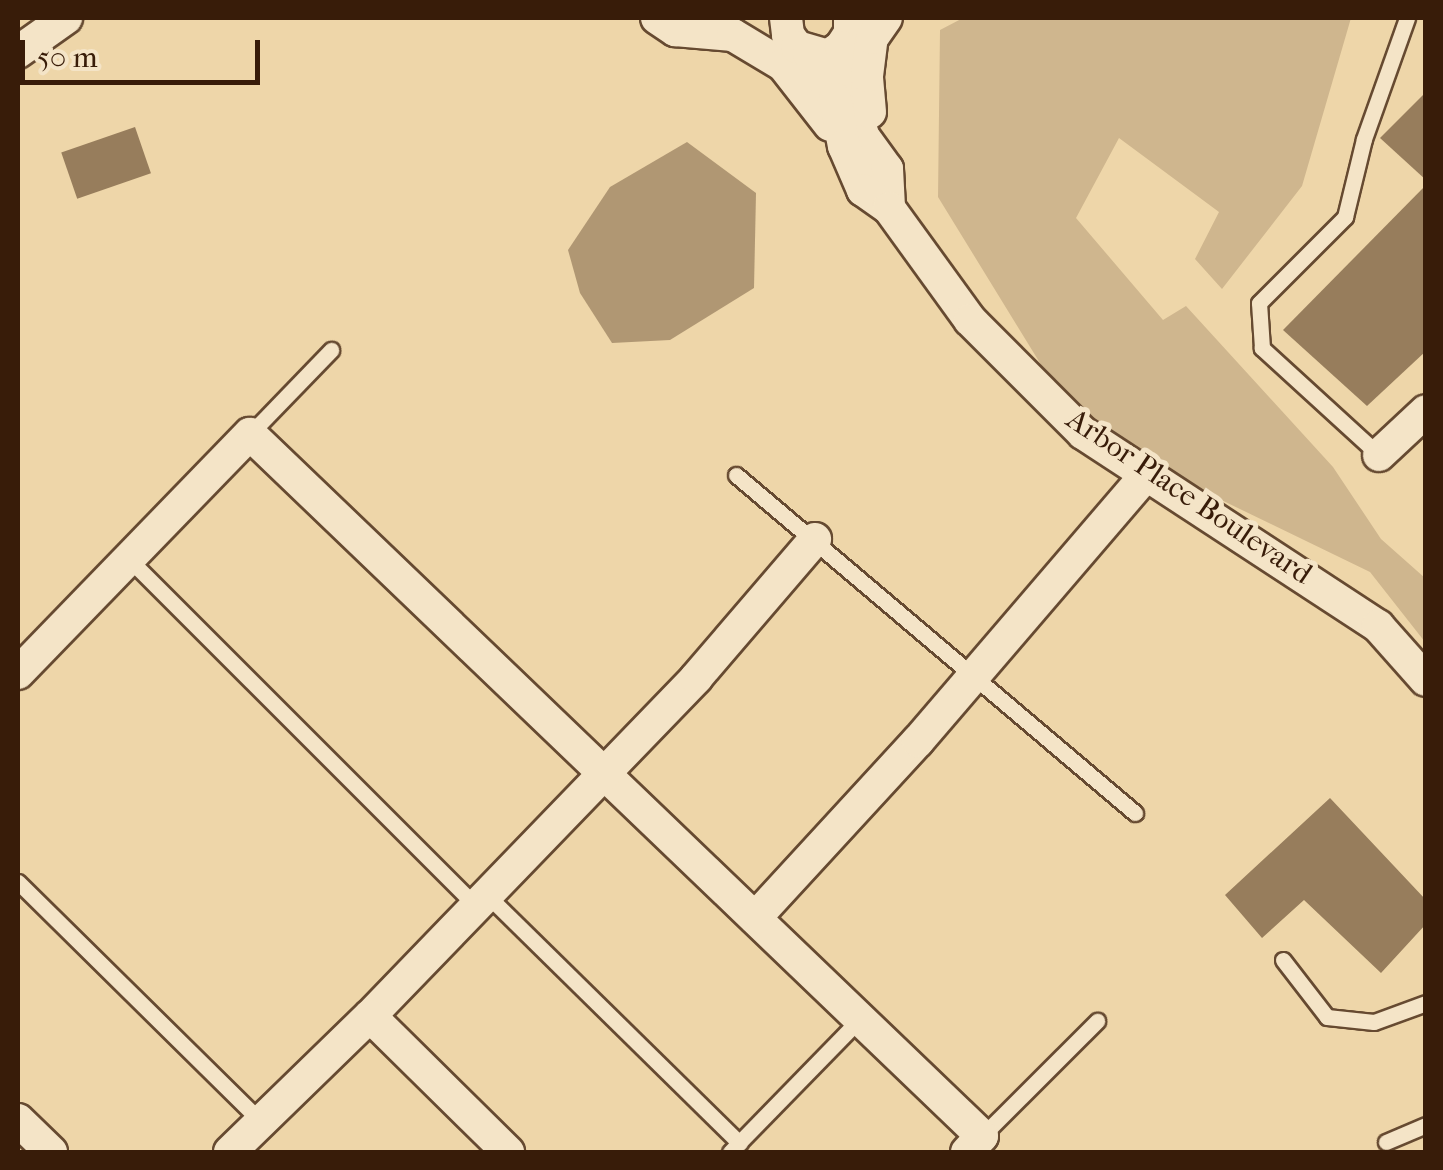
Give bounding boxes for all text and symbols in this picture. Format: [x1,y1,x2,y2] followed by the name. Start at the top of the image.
[25,20,265,82] scale bar
[37,40,98,75] text: 50 m
[1059,401,1319,593] street label: Arbor Place Boulevard

